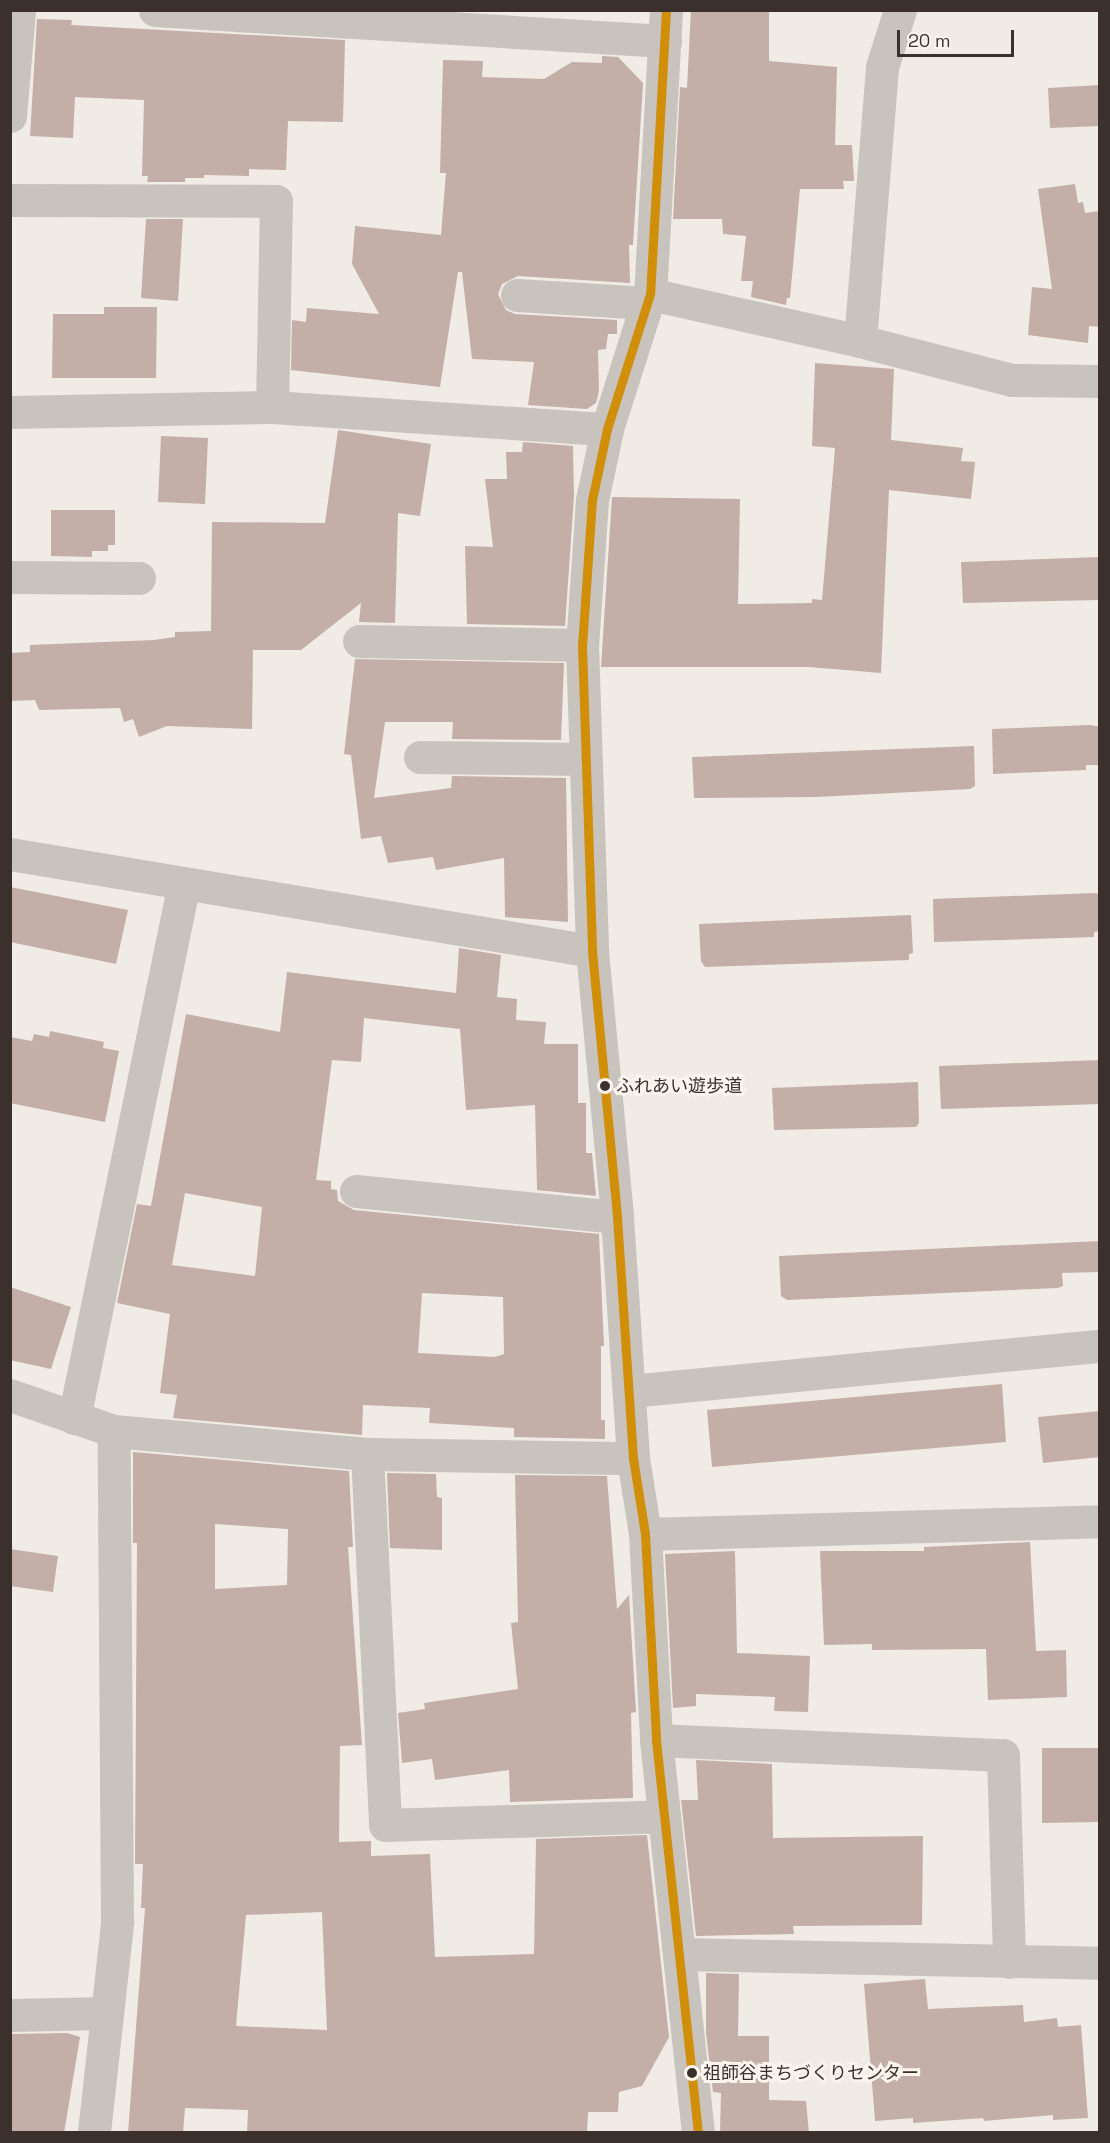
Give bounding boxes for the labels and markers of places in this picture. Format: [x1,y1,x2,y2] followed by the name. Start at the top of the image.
[616,1075,742,1097] place label: ふれあい遊歩道
[599,1080,611,1092] marker: ふれあい遊歩道
[703,2062,919,2084] place label: 祖師谷まちづくりセンター
[686,2067,698,2079] marker: 祖師谷まちづくりセンター

